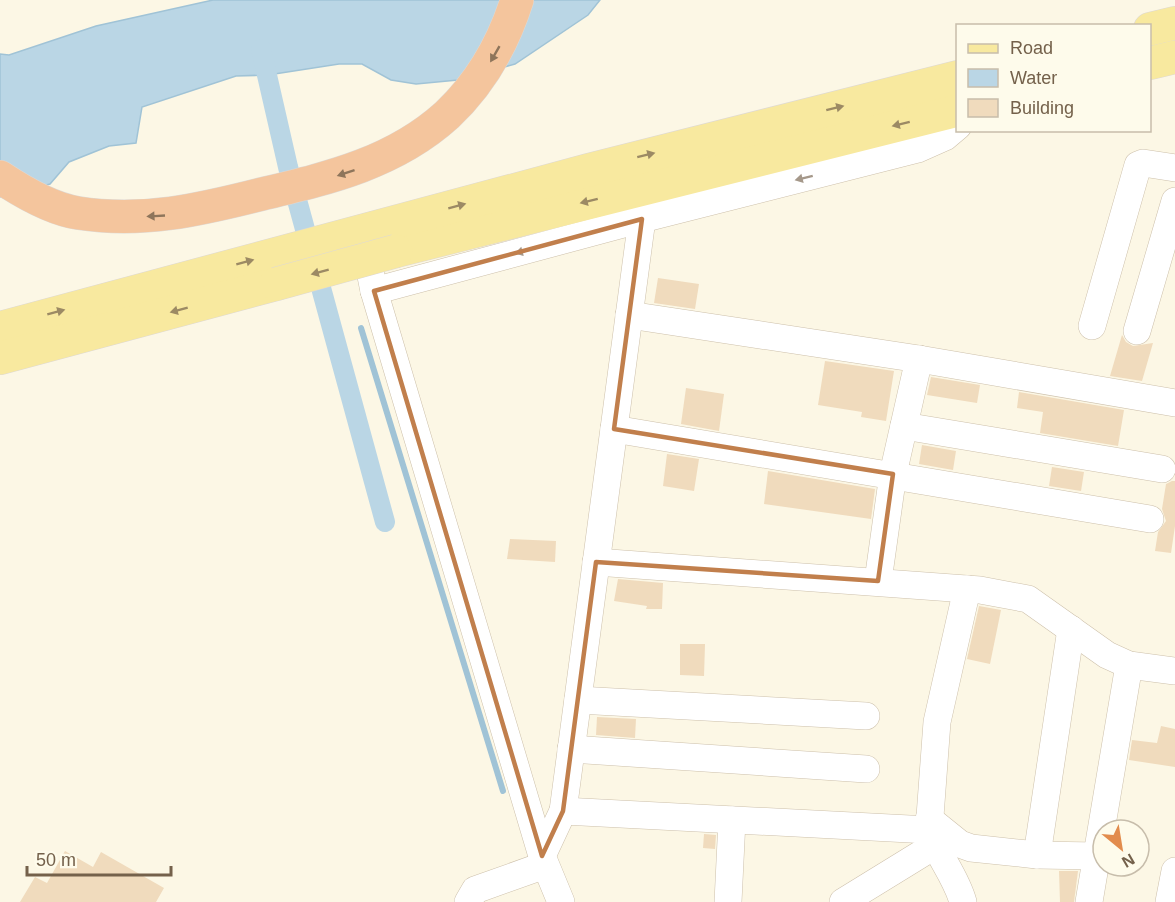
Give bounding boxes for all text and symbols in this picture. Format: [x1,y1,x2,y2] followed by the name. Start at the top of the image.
[956,24,1151,132] legend
[1010,38,1053,58] text: Road
[490,46,500,63] one-way arrow
[1010,68,1057,88] text: Water
[1010,98,1074,118] text: Building
[826,103,844,112] one-way arrow
[892,120,910,130] one-way arrow
[637,150,655,160] one-way arrow
[337,169,355,178] one-way arrow
[795,174,813,183] one-way arrow
[580,197,598,207] one-way arrow
[448,200,466,210] one-way arrow
[147,211,166,220] one-way arrow
[515,247,533,256] one-way arrow
[236,257,254,266] one-way arrow
[311,268,329,277] one-way arrow
[170,306,188,315] one-way arrow
[47,307,66,317] one-way arrow
[1091,818,1151,878] north arrow
[27,839,171,877] scale bar
[36,850,76,870] text: 50 m
[1119,850,1138,871] text: N

